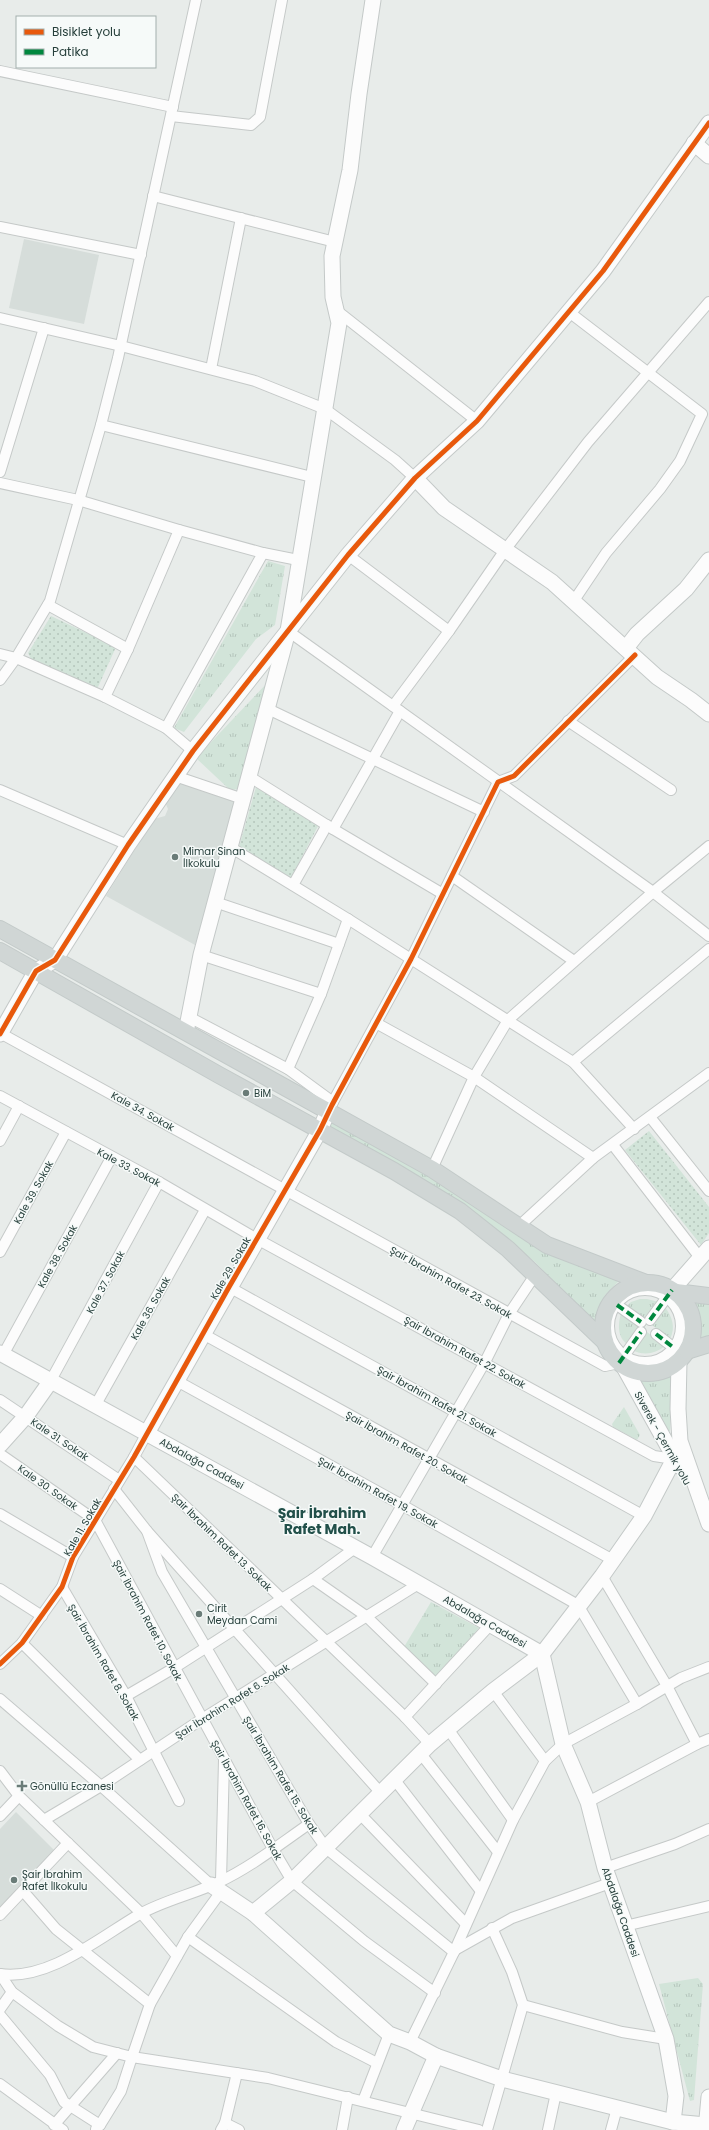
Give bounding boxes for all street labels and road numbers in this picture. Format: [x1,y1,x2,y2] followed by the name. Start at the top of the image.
[108,1088,178,1135] street label: Kale 34. Sokak
[94,1144,164,1191] street label: Kale 33. Sokak
[10,1157,57,1227] street label: Kale 39. Sokak
[34,1221,81,1291] street label: Kale 38. Sokak
[206,1233,255,1302] street label: Kale 29. Sokak
[387,1243,515,1323] street label: Şair İbrahim Rafet 23. Sokak
[82,1247,129,1316] street label: Kale 37. Sokak
[127,1273,174,1343] street label: Kale 36. Sokak
[401,1313,529,1393] street label: Şair İbrahim Rafet 22. Sokak
[374,1362,500,1441] street label: Şair İbrahim Rafet 21. Sokak
[631,1389,695,1488] street label: Siverek - Çermik yolu
[343,1407,471,1488] street label: Şair İbrahim Rafet 20. Sokak
[28,1414,92,1465] street label: Kale 31. Sokak
[157,1434,247,1493] street label: Abdalağa Caddesi
[315,1453,441,1532] street label: Şair İbrahim Rafet 19. Sokak
[15,1461,82,1514] street label: Kale 30. Sokak
[168,1490,276,1595] street label: Şair İbrahim Rafet 13. Sokak
[60,1495,105,1559] street label: Kale 11. Sokak
[109,1557,186,1684] street label: Şair İbrahim Rafet 10. Sokak
[440,1591,529,1652] street label: Abdalağa Caddesi
[64,1601,144,1724] street label: Şair İbrahim Rafet 8. Sokak
[172,1660,293,1743] street label: Şair İbrahim Rafet 6. Sokak
[239,1713,322,1838] street label: Şair İbrahim Rafet 15. Sokak
[207,1737,286,1864] street label: Şair İbrahim Rafet 16. Sokak
[598,1865,643,1959] street label: Abdalağa Caddesi

